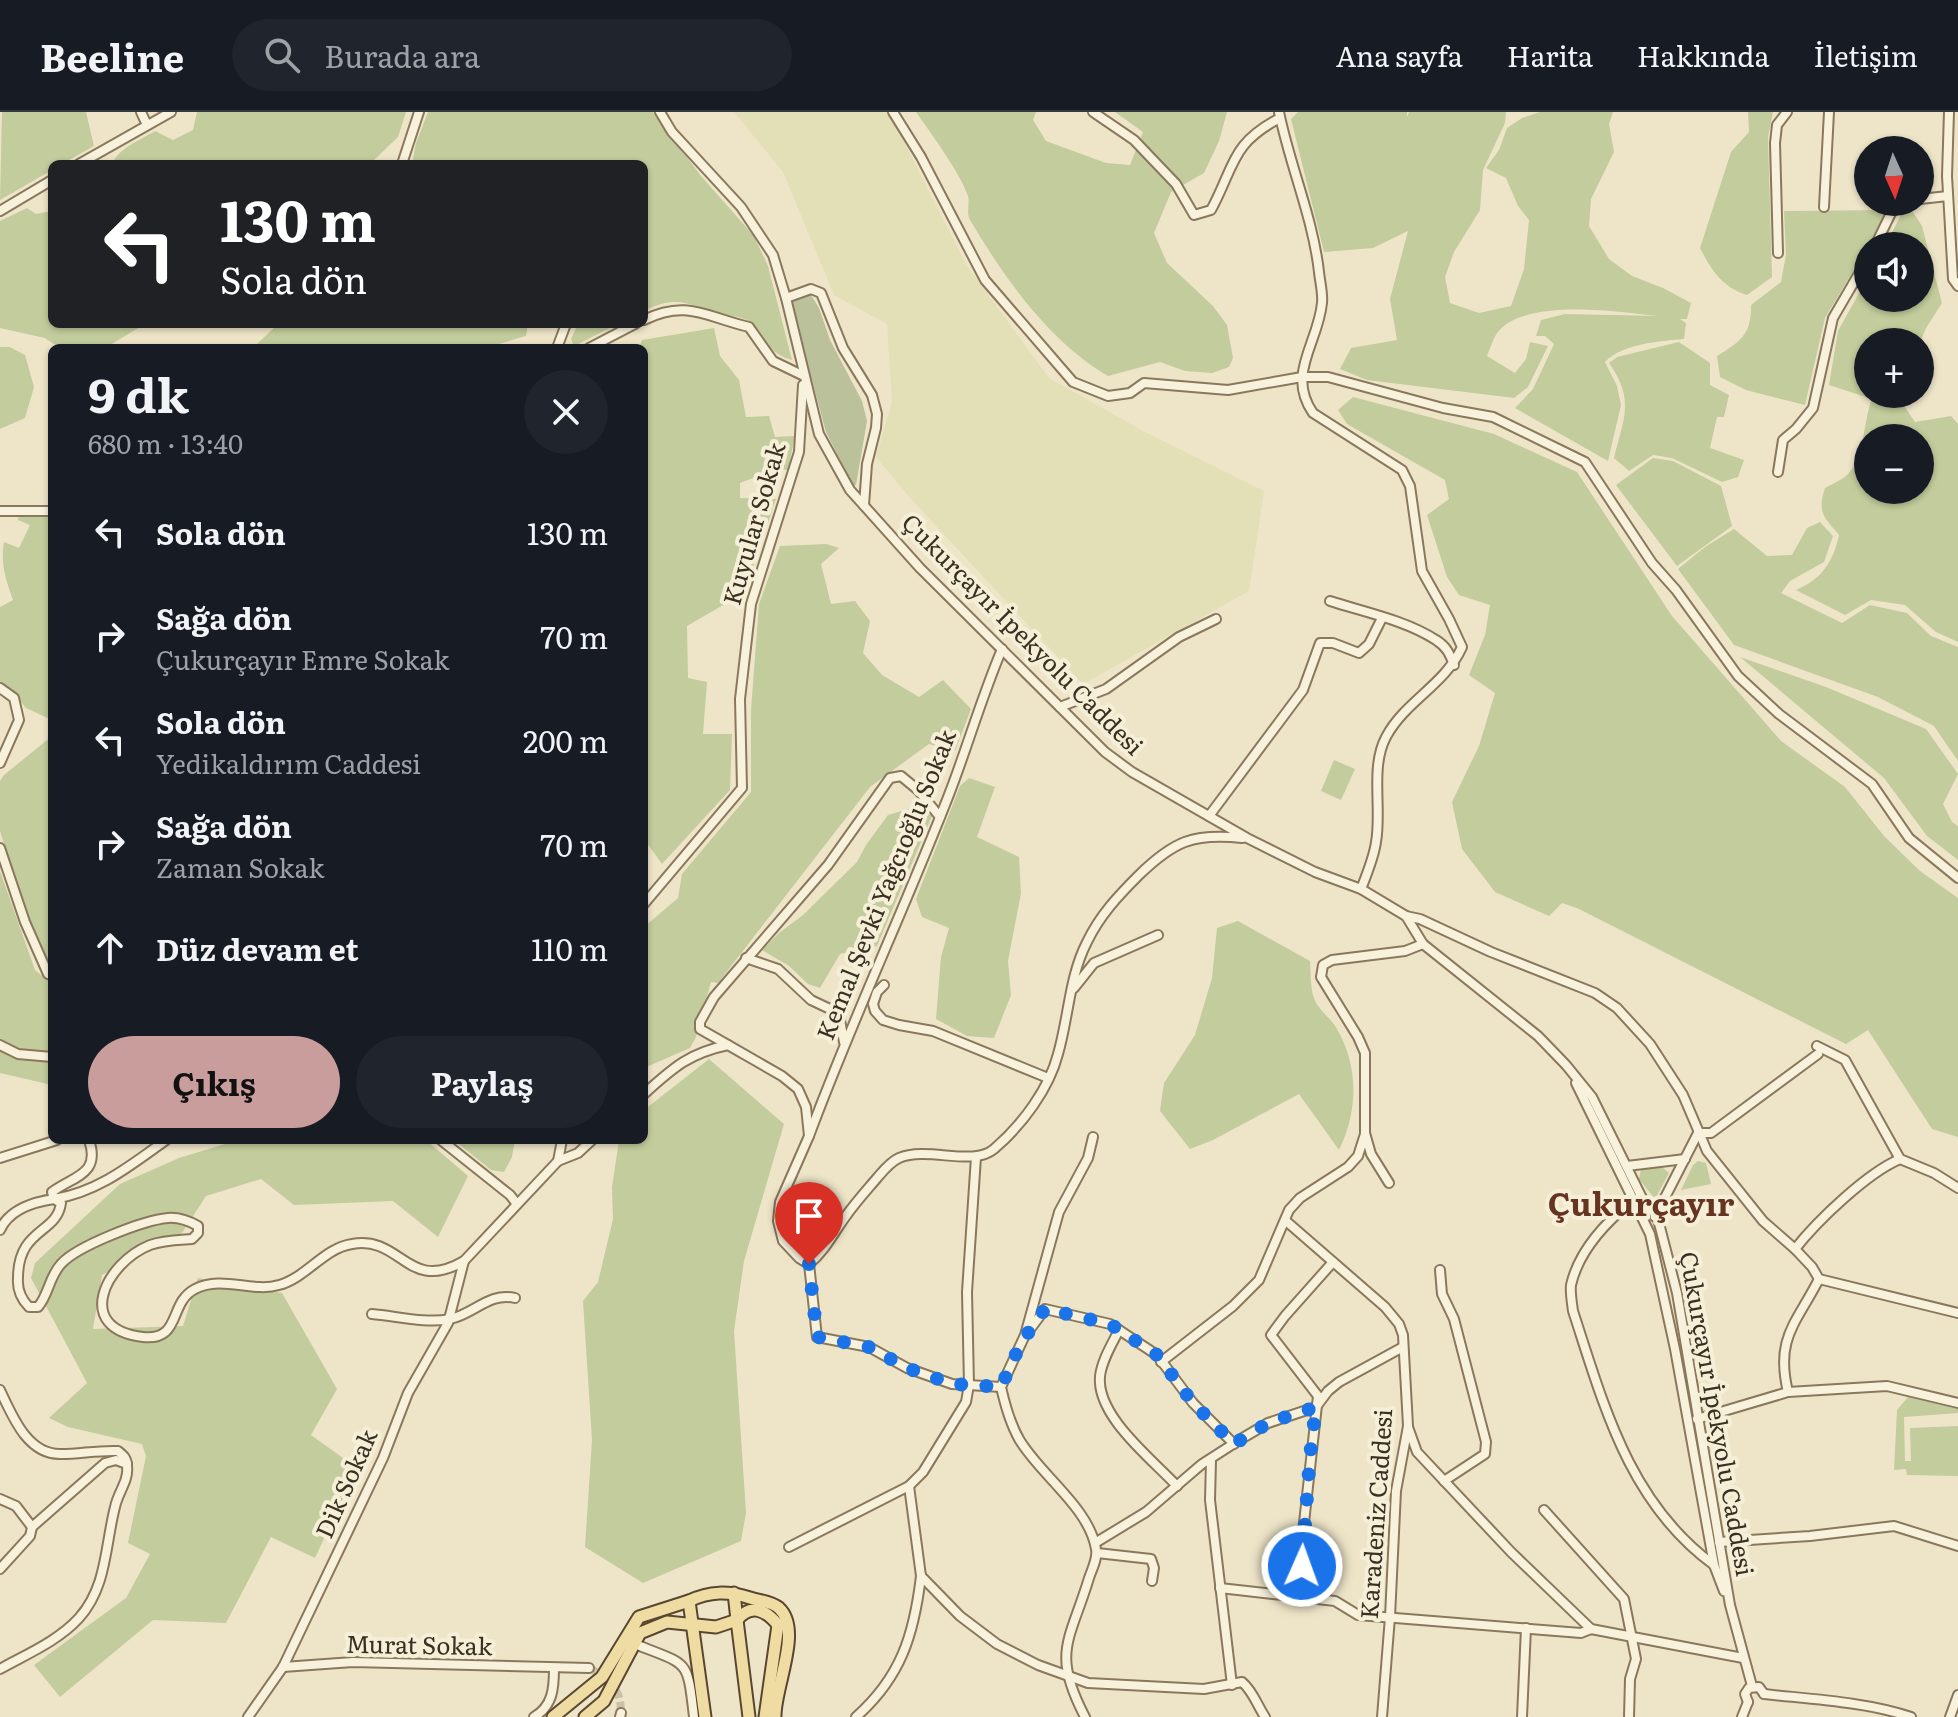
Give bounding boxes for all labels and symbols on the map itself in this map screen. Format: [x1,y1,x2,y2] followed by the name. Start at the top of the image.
[1854,136,1934,216] north arrow
[713,438,793,609] street label: Kuyular Sokak
[895,505,1152,762] street label: Çukurçayır İpekyolu Caddesi
[806,723,963,1045] street label: Kemal Şevki Yağcıoğlu Sokak
[1548,1178,1735,1226] district label: Çukurçayır
[775,1182,843,1264] pin
[1673,1249,1764,1579] street label: Çukurçayır İpekyolu Caddesi
[1350,1407,1399,1620] street label: Karadeniz Caddesi
[305,1423,384,1543] street label: Dik Sokak
[1260,1524,1344,1608] position arrow
[346,1625,493,1662] street label: Murat Sokak

